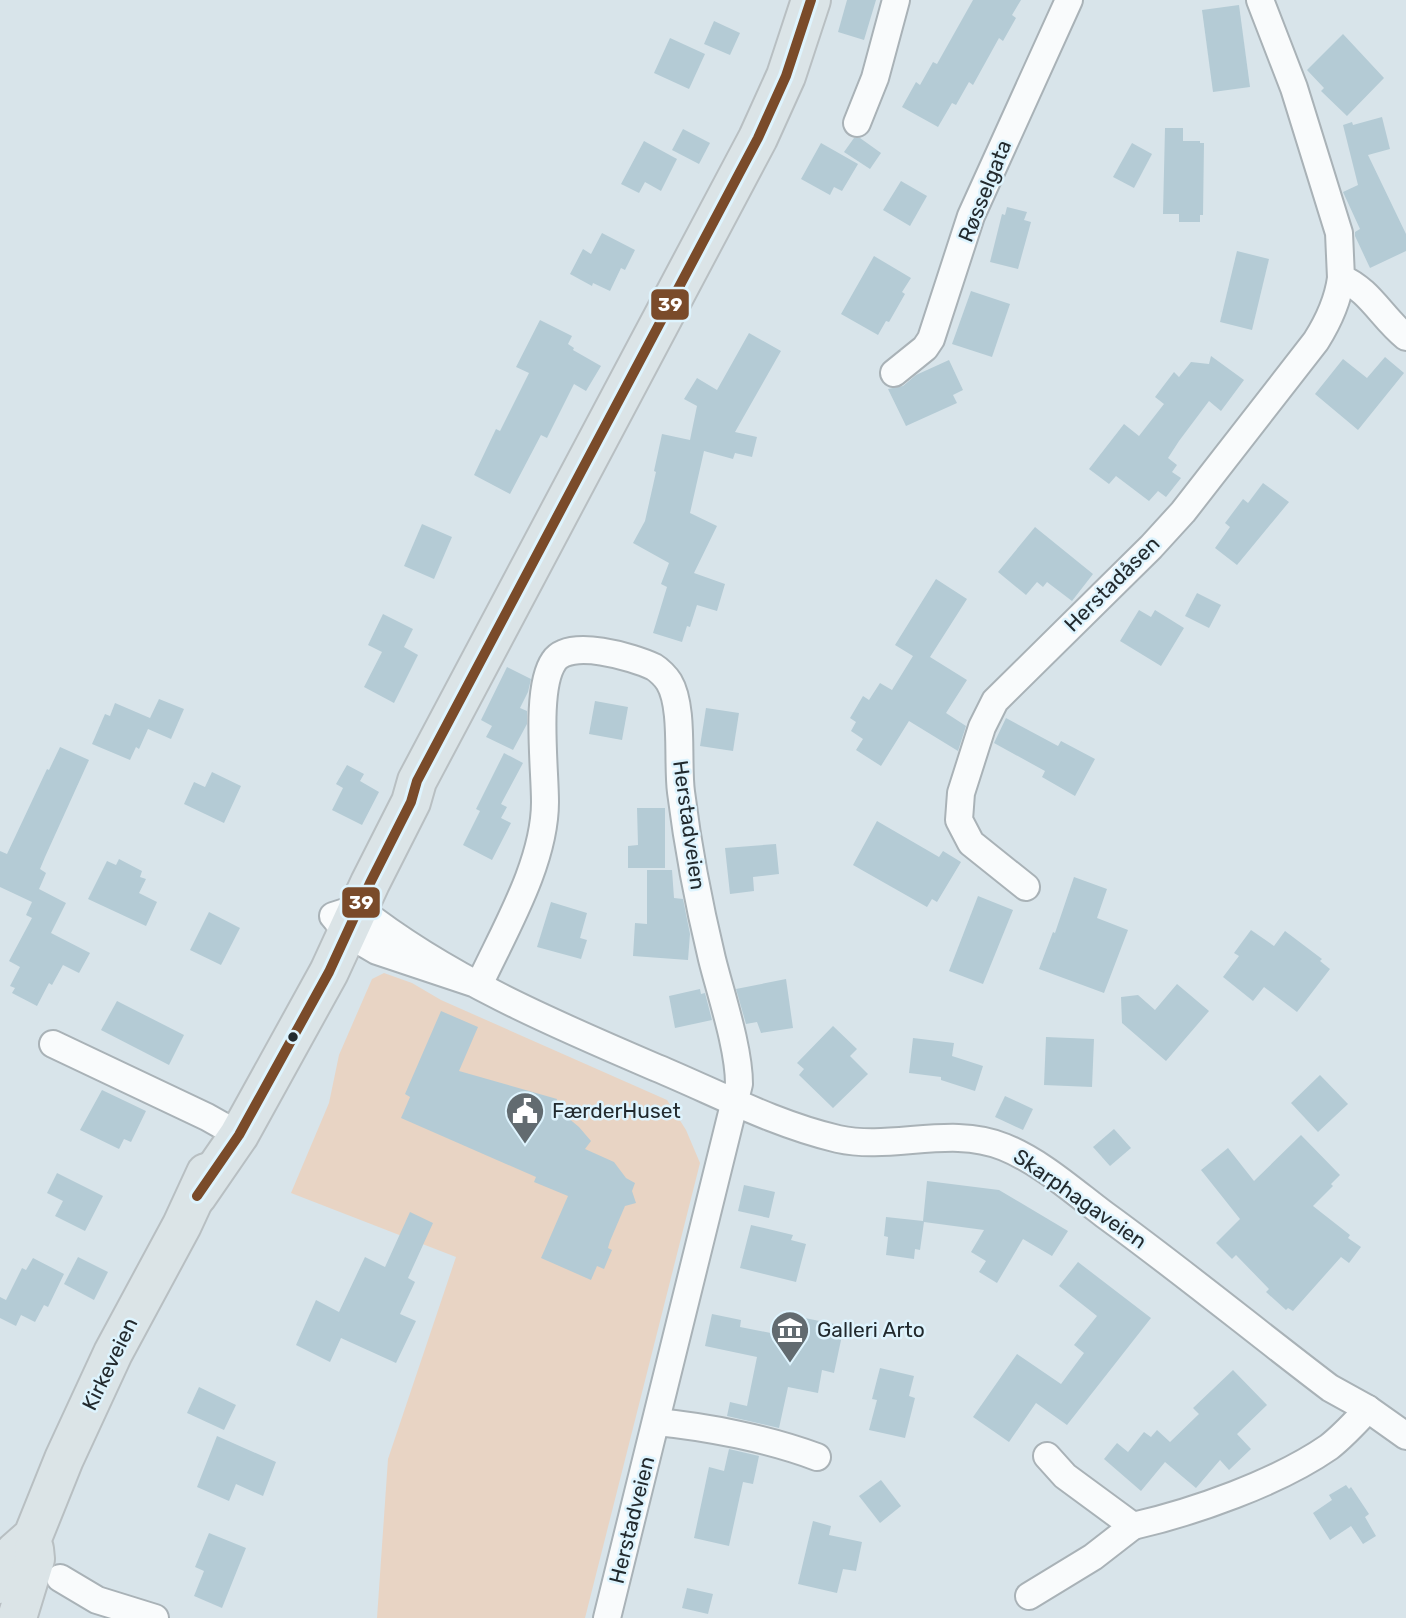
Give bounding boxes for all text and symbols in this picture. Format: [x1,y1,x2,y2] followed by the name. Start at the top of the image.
[953,136,1016,245] street label: Røsselgata
[650,288,690,321] line badge: 39
[658,293,682,316] text: 39
[1059,531,1165,637] street label: Herstadåsen
[668,759,711,891] street label: Herstadveien
[341,886,381,919] line badge: 39
[349,891,373,914] text: 39
[286,1030,300,1044] unlabelled marker
[504,1090,546,1145] public building icon: FærderHuset
[552,1098,681,1123] place label: FærderHuset
[1009,1143,1152,1254] street label: Skarphagaveien
[769,1309,811,1364] museum icon: Galleri Arto
[76,1313,143,1414] street label: Kirkeveien
[817,1317,925,1342] place label: Galleri Arto
[604,1454,659,1586] street label: Herstadveien

